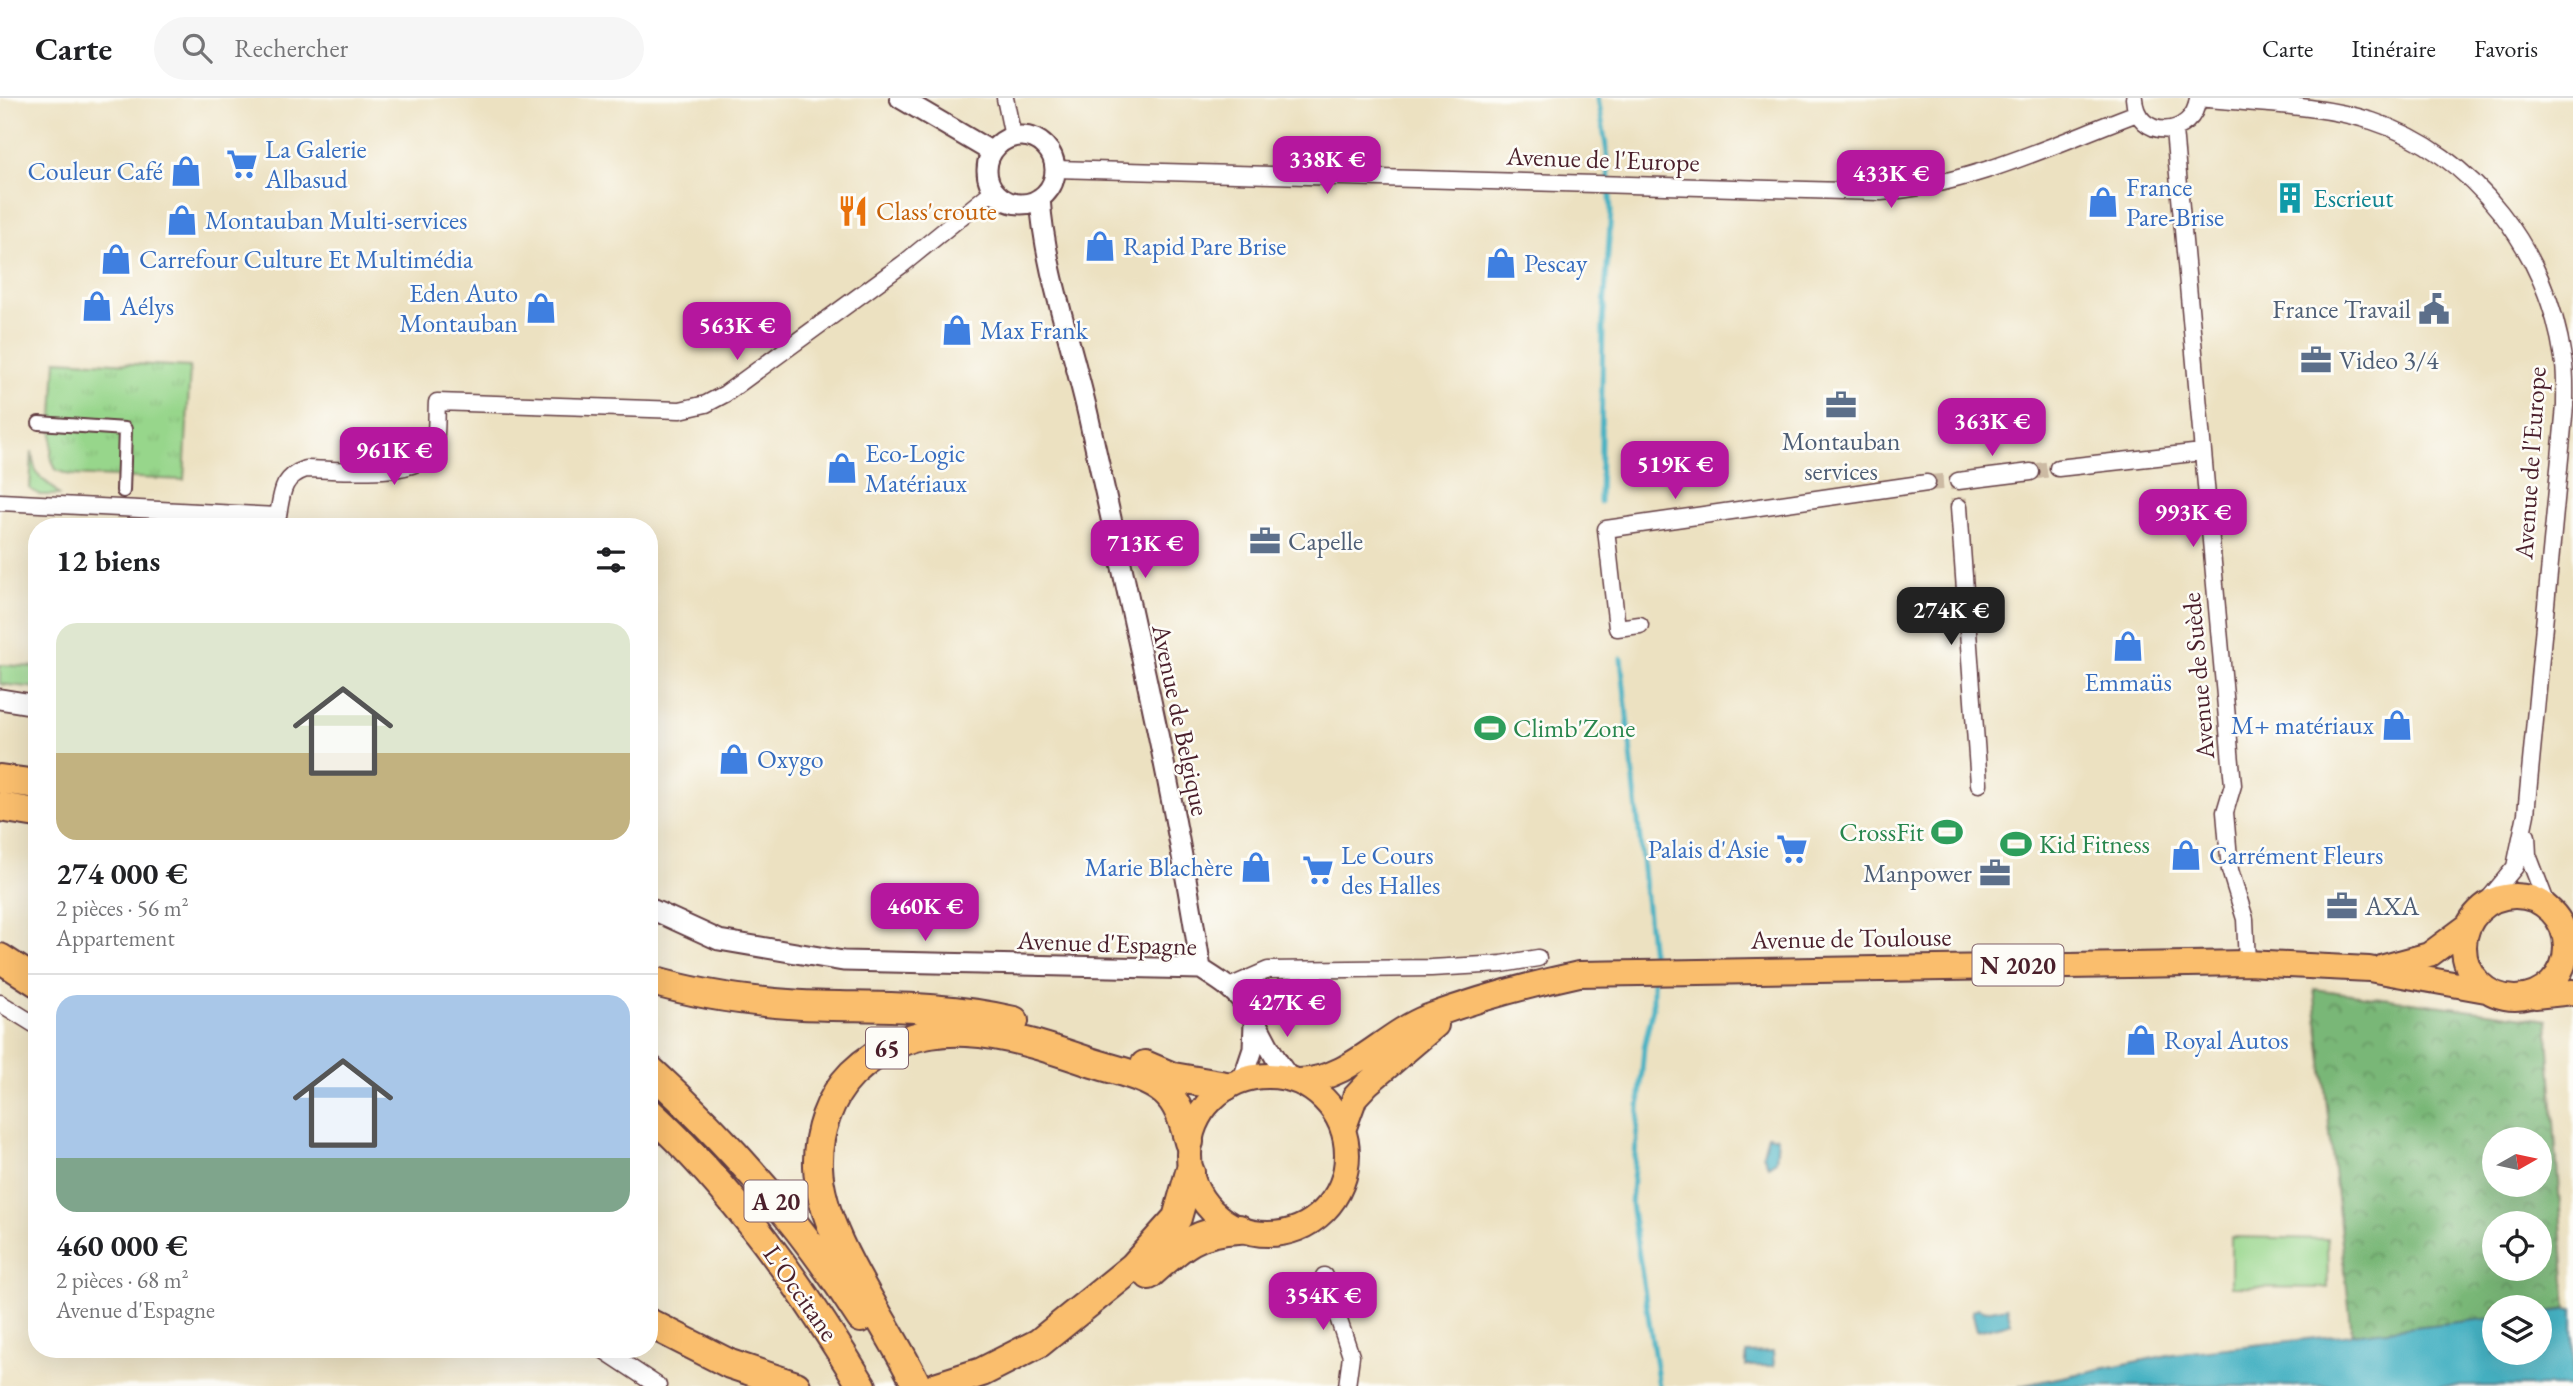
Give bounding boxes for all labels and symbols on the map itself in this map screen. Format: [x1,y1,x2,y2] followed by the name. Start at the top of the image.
[264,132,367,196] place label: La Galerie Albasud
[1270,136,1384,196] pin: 338K €
[1505,139,1700,179] street label: Avenue de l'Europe
[225,147,259,181] supermarket icon: La Galerie Albasud
[1834,150,1948,210] pin: 433K €
[27,154,163,188] place label: Couleur Café
[169,154,203,188] shop icon: Couleur Café
[2126,170,2224,234] place label: France Pare-Brise
[2273,181,2307,215] building icon: Escrieut
[2313,181,2393,215] place label: Escrieut
[2086,185,2120,219] shop icon: France Pare-Brise
[836,194,870,228] restaurant icon: Class'croute
[876,194,997,228] place label: Class'croute
[165,203,199,237] shop icon: Montauban Multi-services
[205,203,468,237] place label: Montauban Multi-services
[1083,229,1117,263] shop icon: Rapid Pare Brise
[1123,229,1286,263] place label: Rapid Pare Brise
[99,242,133,276] shop icon: Carrefour Culture Et Multimédia
[139,242,474,276] place label: Carrefour Culture Et Multimédia
[1484,246,1518,280] shop icon: Pescay
[1524,246,1588,280] place label: Pescay
[399,276,518,340] place label: Eden Auto Montauban
[80,289,114,323] shop icon: Aélys
[119,289,174,323] place label: Aélys
[524,291,558,325] shop icon: Eden Auto Montauban
[2272,292,2411,326] place label: France Travail
[2417,292,2451,326] public building icon: France Travail
[680,302,794,362] pin: 563K €
[940,313,974,347] shop icon: Max Frank
[980,313,1089,347] place label: Max Frank
[2299,343,2333,377] office icon: Video 3/4
[2339,343,2439,377] place label: Video 3/4
[2506,365,2554,562] street label: Avenue de l'Europe
[1824,388,1858,422] office icon: Montauban services
[1935,398,2049,458] pin: 363K €
[1782,424,1901,488] place label: Montauban services
[337,428,451,487] pin: 961K €
[865,436,968,500] place label: Eco-Logic Matériaux
[1618,442,1732,501] pin: 519K €
[825,451,859,485] shop icon: Eco-Logic Matériaux
[2136,490,2250,549] pin: 993K €
[1088,520,1202,580] pin: 713K €
[1248,524,1282,558] office icon: Capelle
[1288,524,1363,558] place label: Capelle
[1894,588,2008,647] pin: 274K €
[2174,591,2222,762] street label: Avenue de Suède
[1144,620,1218,819] street label: Avenue de Belgique
[2111,629,2145,663] shop icon: Emmaüs
[2084,665,2172,699] place label: Emmaüs
[2231,708,2375,742] place label: M+ matériaux
[2380,708,2414,742] shop icon: M+ matériaux
[1473,711,1507,745] sports icon: Climb'Zone
[1513,711,1635,745] place label: Climb'Zone
[717,742,751,776] shop icon: Oxygo
[757,742,824,776] place label: Oxygo
[1839,815,1924,849] place label: CrossFit
[1930,815,1964,849] sports icon: CrossFit
[1999,827,2033,861] sports icon: Kid Fitness
[2039,827,2150,861] place label: Kid Fitness
[1648,832,1769,866] place label: Palais d'Asie
[1775,832,1809,866] supermarket icon: Palais d'Asie
[1341,838,1440,902] place label: Le Cours des Halles
[2169,838,2203,872] shop icon: Carrément Fleurs
[2209,838,2383,872] place label: Carrément Fleurs
[1085,850,1233,884] place label: Marie Blachère
[1239,850,1273,884] shop icon: Marie Blachère
[1301,853,1335,887] supermarket icon: Le Cours des Halles
[1863,856,1972,890] place label: Manpower
[1978,856,2012,890] office icon: Manpower
[868,884,982,943] pin: 460K €
[2325,889,2359,923] office icon: AXA
[2364,889,2420,923] place label: AXA
[1749,919,1952,957] street label: Avenue de Toulouse
[1016,923,1197,963] street label: Avenue d'Espagne
[1972,944,2064,986] road number: N 2020
[1230,979,1344,1039] pin: 427K €
[2124,1023,2158,1057] shop icon: Royal Autos
[2164,1023,2289,1057] place label: Royal Autos
[866,1028,908,1068] road number: 65
[2482,1127,2552,1197] north arrow
[744,1181,808,1222] road number: A 20
[756,1238,846,1348] street label: L'Occitane
[1266,1272,1380,1332] pin: 354K €

